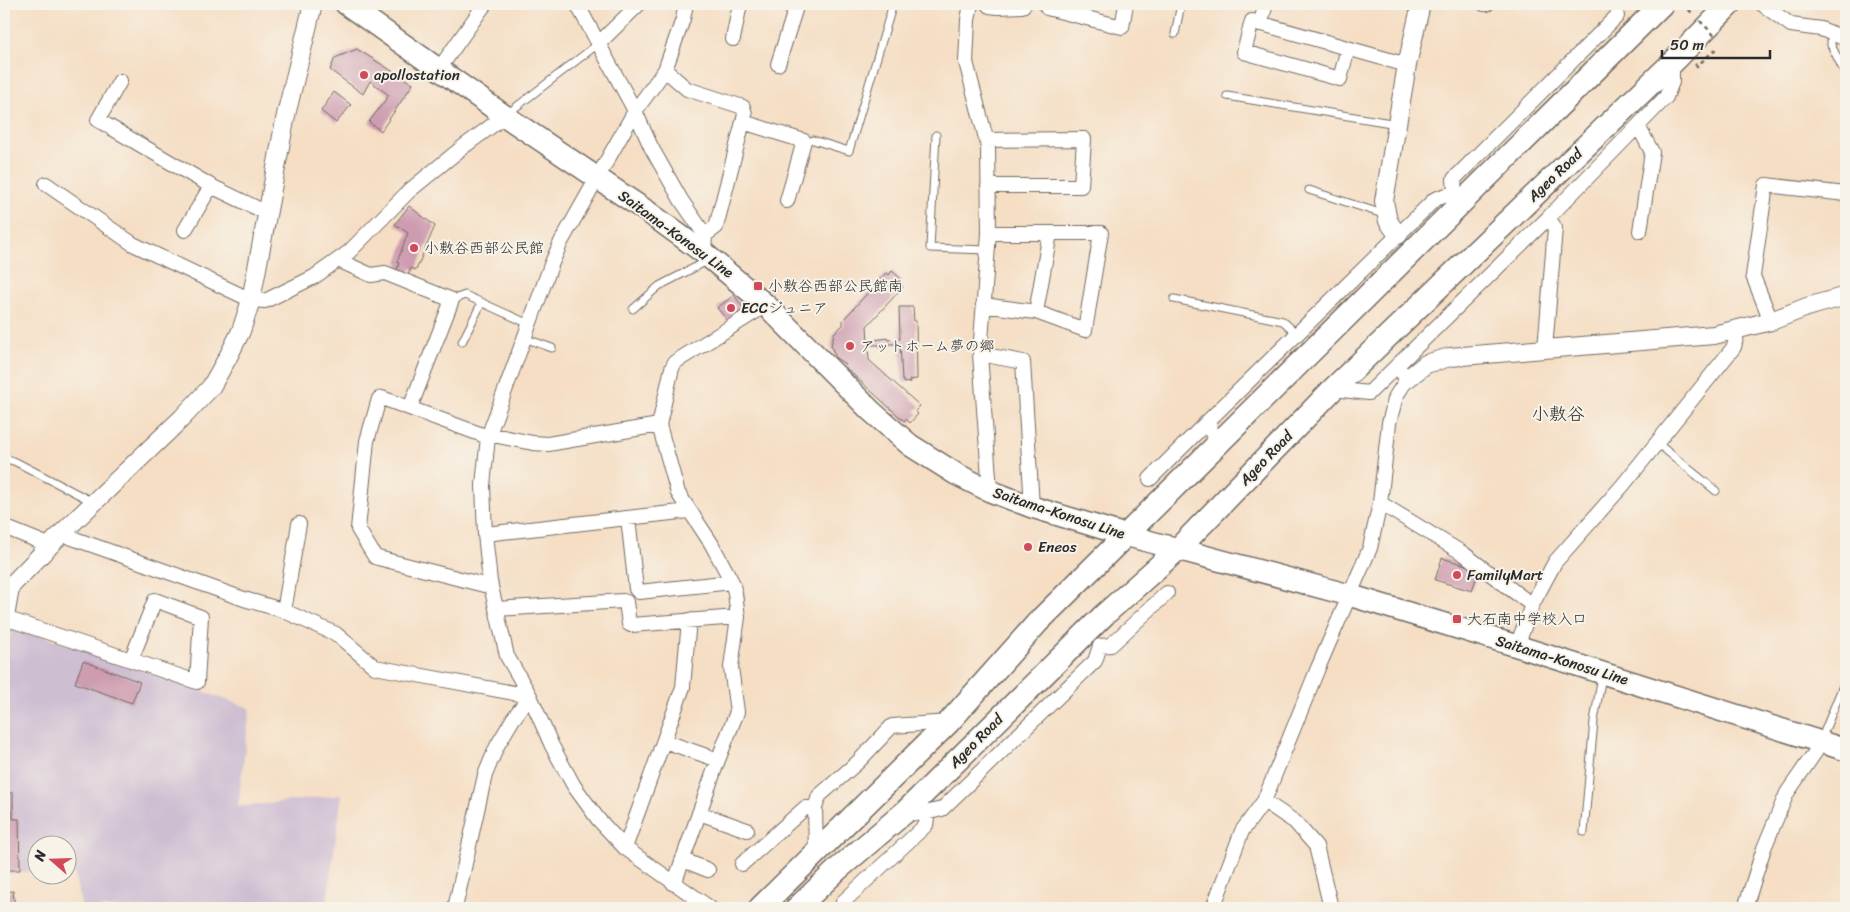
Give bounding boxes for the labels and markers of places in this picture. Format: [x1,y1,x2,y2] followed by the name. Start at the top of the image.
[374,62,460,88] place label: apollostation
[358,69,370,81] marker: apollostation
[424,235,544,261] place label: 小敷谷西部公民館
[408,242,420,254] marker: 小敷谷西部公民館
[768,273,903,299] place label: 小敷谷西部公民館南
[752,280,764,292] marker: 小敷谷西部公民館南
[741,295,828,321] place label: ECCジュニア
[725,302,737,314] marker: ECCジュニア
[860,333,994,359] place label: アットホーム夢の郷
[844,340,856,352] marker: アットホーム夢の郷
[1038,534,1077,560] place label: Eneos
[1022,541,1034,553] marker: Eneos
[1467,562,1544,588] place label: FamilyMart
[1451,569,1463,581] marker: FamilyMart
[1467,606,1587,632] place label: 大石南中学校入口
[1451,613,1463,625] marker: 大石南中学校入口

